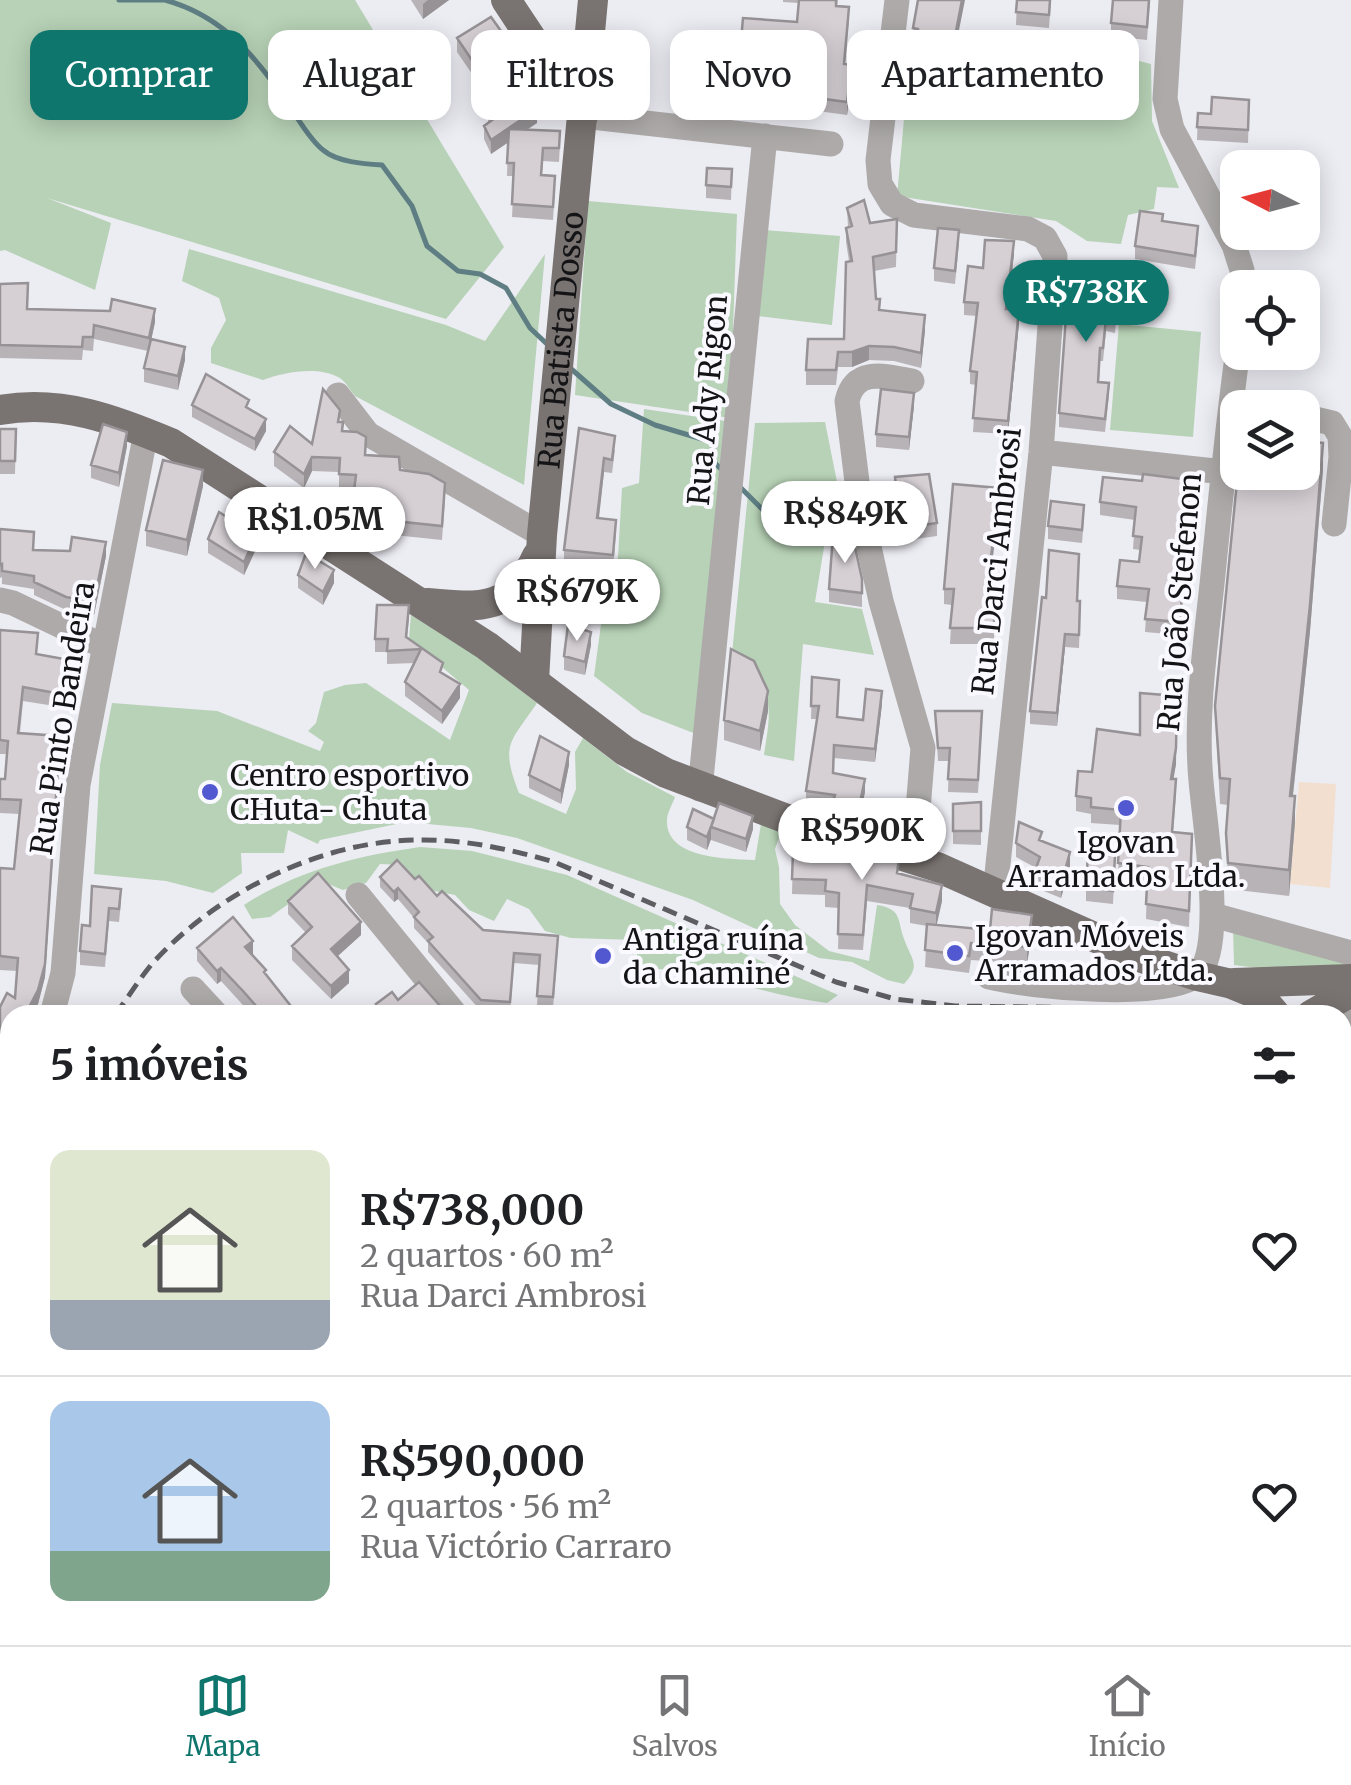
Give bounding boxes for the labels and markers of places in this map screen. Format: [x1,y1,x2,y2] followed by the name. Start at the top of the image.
[1005,260,1167,345] pin: R$738K
[764,481,926,566] pin: R$849K
[223,487,407,572] pin: R$1.05M
[496,559,658,644] pin: R$679K
[230,756,469,828] place label: Centro esportivo CHuta- Chuta
[199,781,221,803] marker: Centro esportivo CHuta- Chuta
[1115,797,1137,819] marker: Igovan Arramados Ltda.
[781,798,943,883] pin: R$590K
[1006,823,1245,895] place label: Igovan Arramados Ltda.
[974,917,1214,989] place label: Igovan Móveis Arramados Ltda.
[622,920,804,992] place label: Antiga ruína da chaminé
[944,942,966,964] marker: Igovan Móveis Arramados Ltda.
[592,945,614,967] marker: Antiga ruína da chaminé

